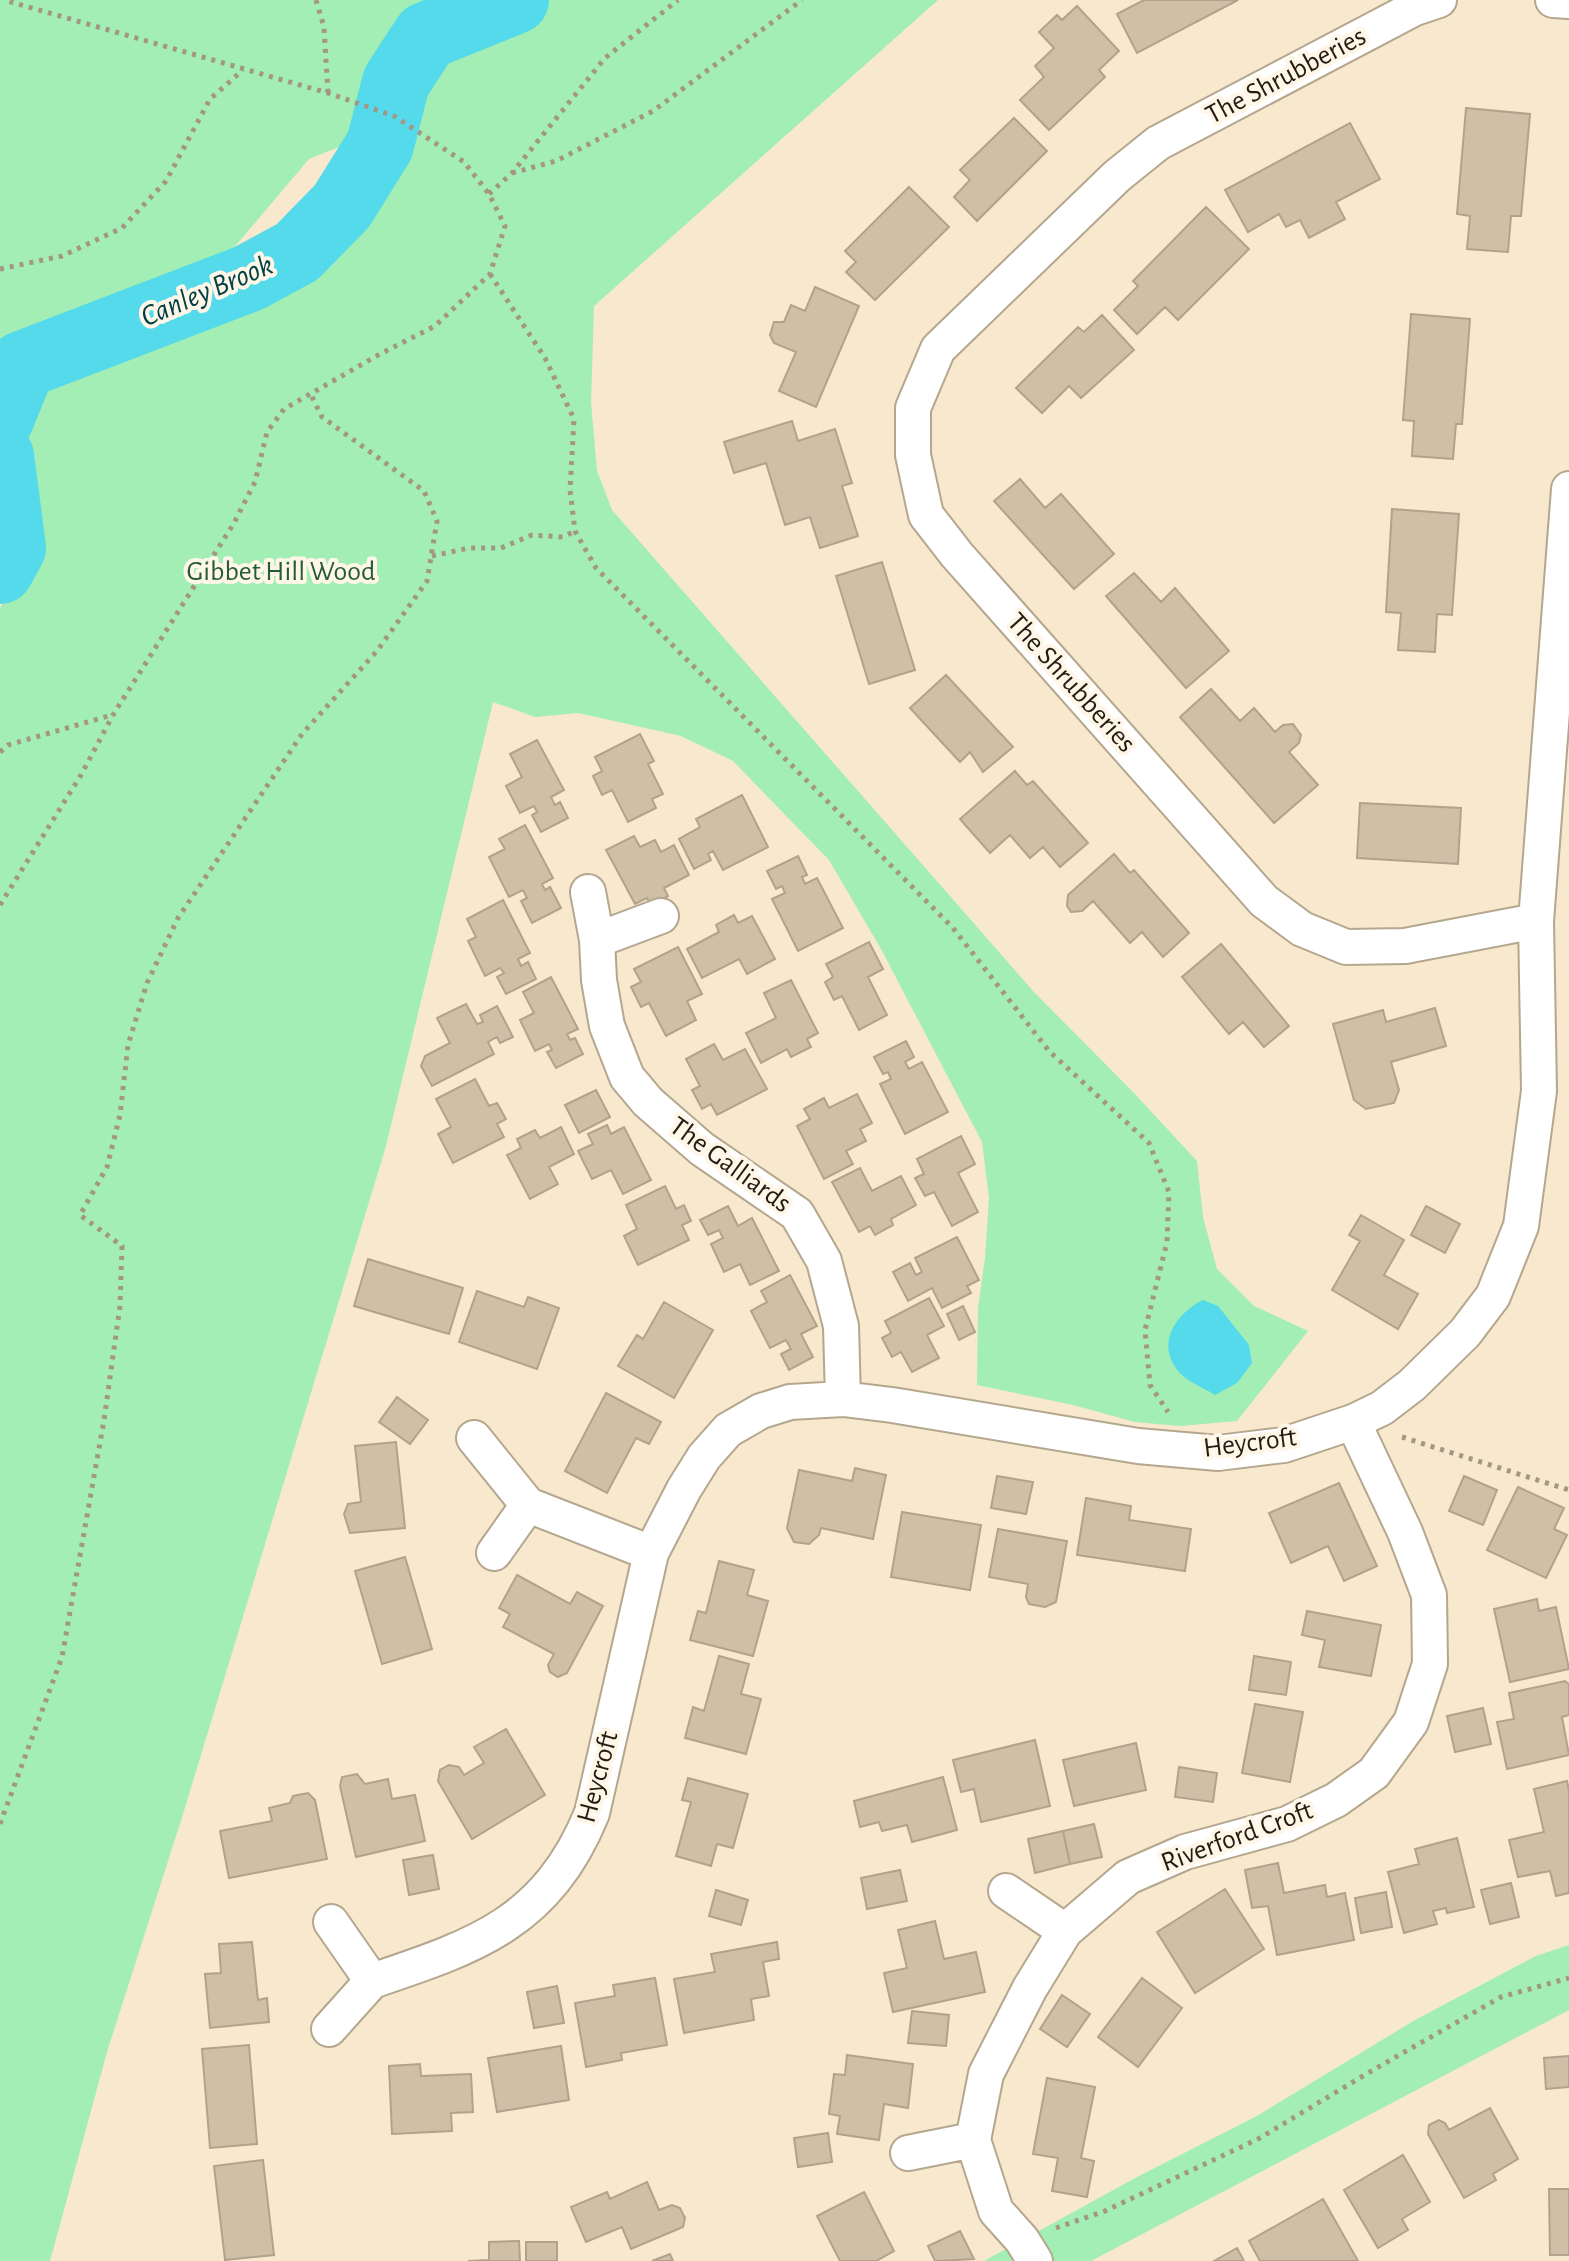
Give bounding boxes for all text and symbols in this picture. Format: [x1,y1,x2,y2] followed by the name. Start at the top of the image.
[1201,22,1371,130] street label: The Shrubberies
[137,250,278,332] water label: Canley Brook
[187,558,375,586] park label: Gibbet Hill Wood
[1001,608,1141,758] street label: The Shrubberies
[664,1112,796,1218] street label: The Galliards
[1202,1423,1298,1463] street label: Heycroft
[572,1728,624,1826] street label: Heycroft
[1157,1797,1317,1877] street label: Riverford Croft

